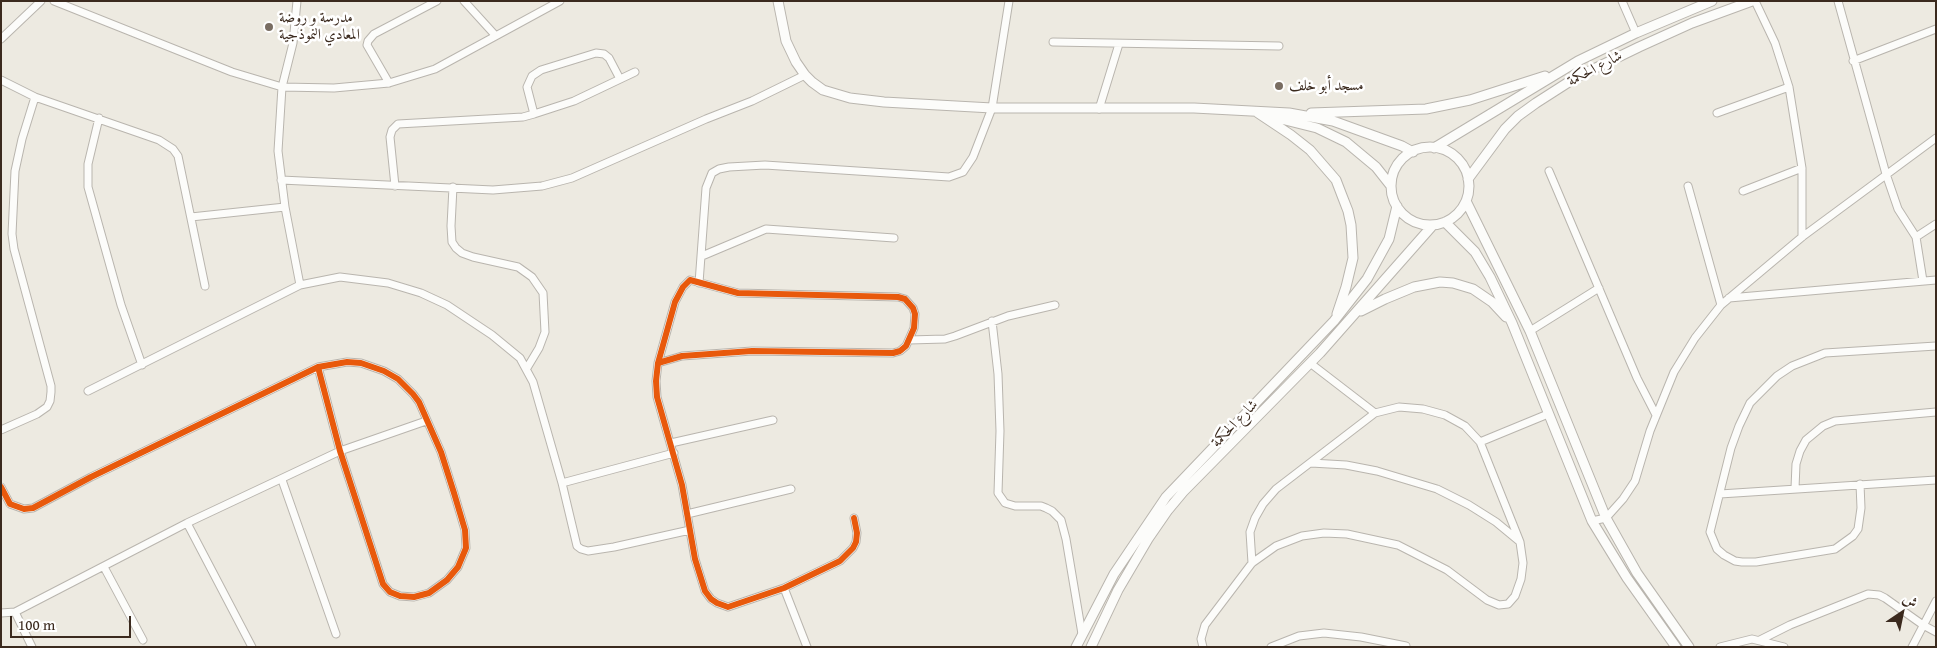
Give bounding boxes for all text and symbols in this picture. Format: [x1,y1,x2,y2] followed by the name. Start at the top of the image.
[279,9,360,44] place label: مدرسة و روضة المعادي النموذجية
[263,21,275,33] marker: مدرسة و روضة المعادي النموذجية
[1565,47,1625,91] street label: شارع الحكمة
[1289,77,1364,95] place label: مسجد أبو خلف
[1273,80,1285,92] marker: مسجد أبو خلف
[1208,396,1262,452] street label: شارع الحكمة
[1877,588,1927,638] north arrow
[1899,588,1922,613] text: ش
[12,606,134,638] scale bar
[18,614,55,635] text: 100 m

